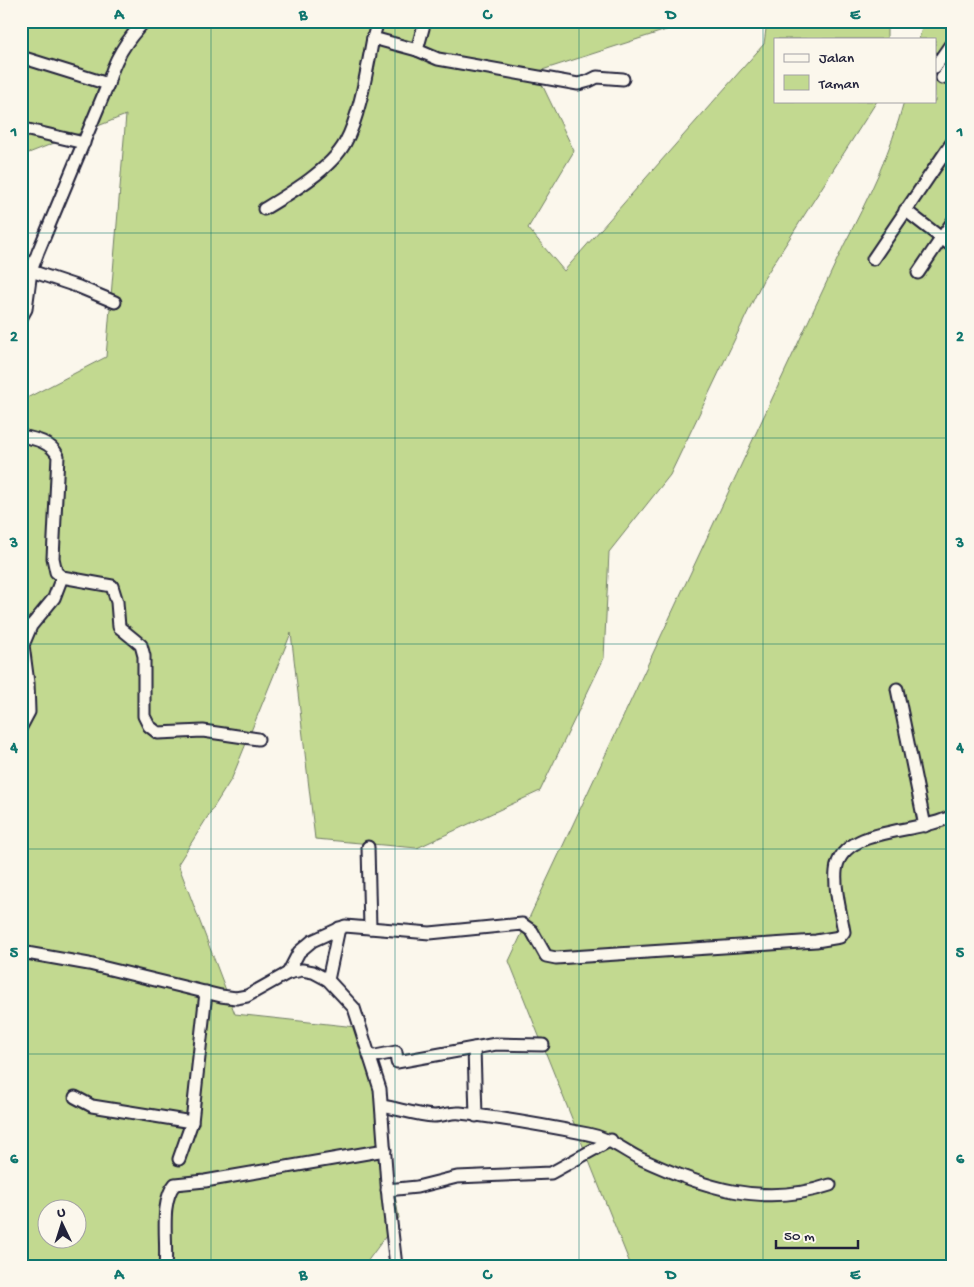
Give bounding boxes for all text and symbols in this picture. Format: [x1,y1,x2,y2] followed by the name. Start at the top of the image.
[113,7,125,26] text: A
[298,7,308,26] text: B
[482,7,493,26] text: C
[664,7,677,26] text: D
[850,7,861,26] text: E
[774,38,936,102] legend
[819,50,854,68] text: Jalan
[818,76,859,94] text: Taman
[10,124,17,143] text: 1
[956,124,963,143] text: 1
[10,329,18,348] text: 2
[956,329,964,348] text: 2
[9,535,18,554] text: 3
[955,535,964,554] text: 3
[9,740,18,759] text: 4
[955,740,964,759] text: 4
[10,945,19,964] text: 5
[956,945,965,964] text: 5
[10,1151,19,1170] text: 6
[956,1151,965,1170] text: 6
[38,1200,88,1250] north arrow
[57,1205,66,1222] text: U
[776,1217,859,1249] scale bar
[784,1228,815,1246] text: 50 m
[113,1267,125,1286] text: A
[298,1267,308,1286] text: B
[482,1267,493,1286] text: C
[664,1267,677,1286] text: D
[850,1267,861,1286] text: E

